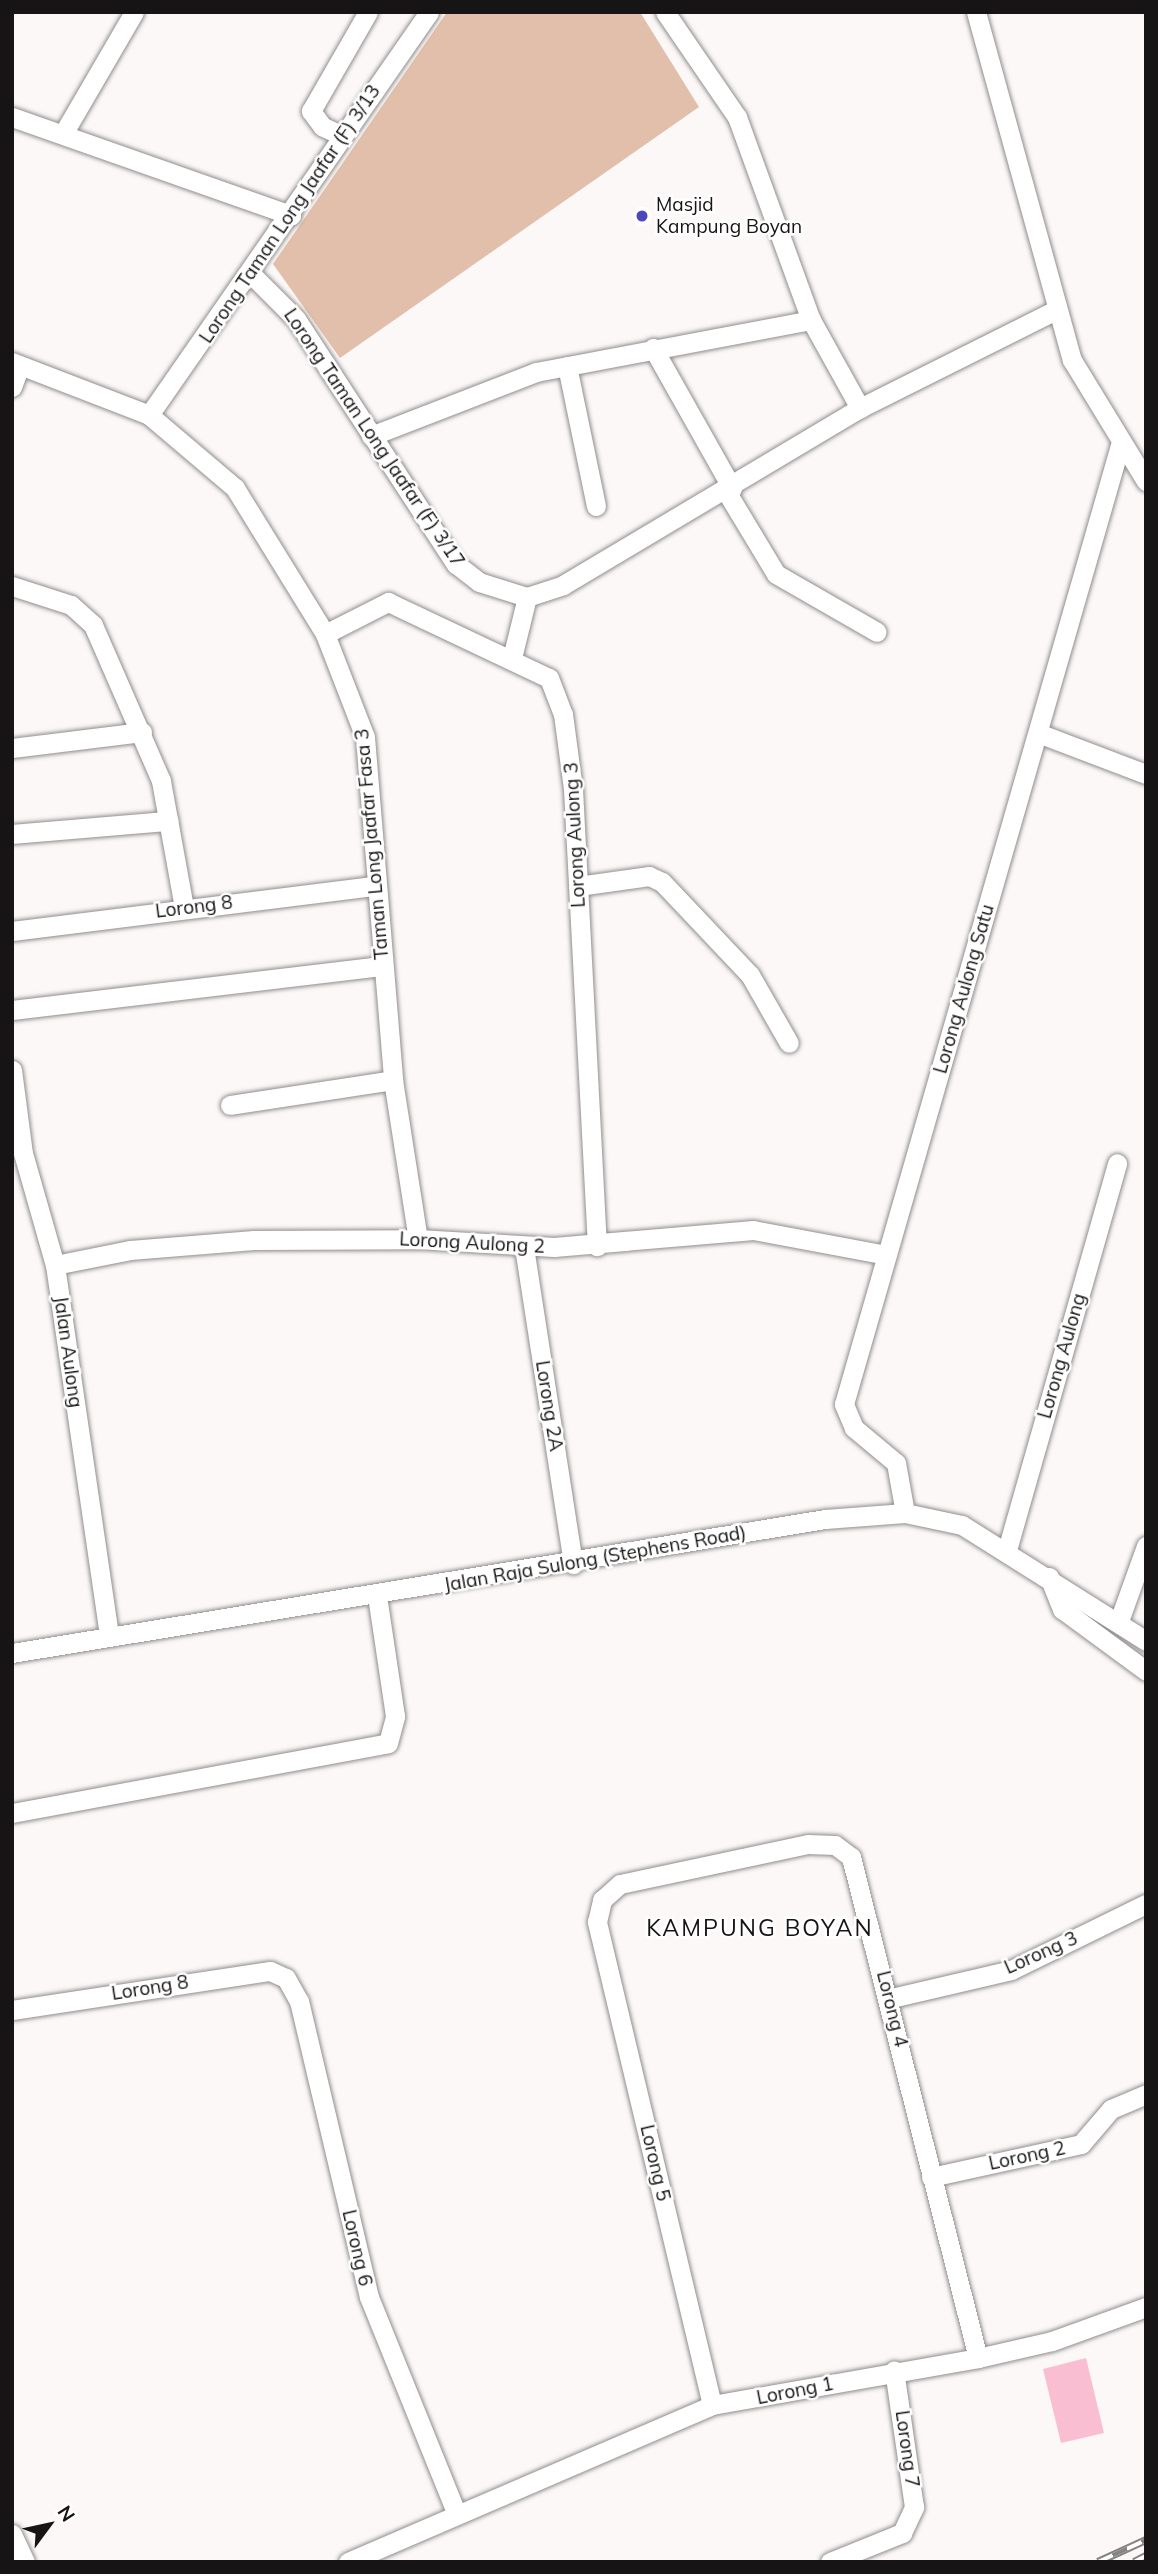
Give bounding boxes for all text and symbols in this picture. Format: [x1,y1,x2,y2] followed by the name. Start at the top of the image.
[195,80,385,348] street label: Lorong Taman Long Jaafar (F) 3/13
[656,194,802,238] place label: Masjid Kampung Boyan
[634,208,650,224] marker: Masjid Kampung Boyan
[279,304,469,572] street label: Lorong Taman Long Jaafar (F) 3/17
[351,728,393,960] street label: Taman Long Jaafar Fasa 3
[560,762,590,908] street label: Lorong Aulong 3
[154,891,234,923] street label: Lorong 8
[929,902,999,1076] street label: Lorong Aulong Satu
[399,1228,545,1258] street label: Lorong Aulong 2
[1033,1291,1091,1421] street label: Lorong Aulong
[49,1295,87,1409] street label: Jalan Aulong
[531,1359,567,1453] street label: Lorong 2A
[442,1521,748,1597] street label: Jalan Raja Sulong (Stephens Road)
[648,1914,872,1942] district label: KAMPUNG BOYAN
[1001,1927,1081,1979] street label: Lorong 3
[872,1969,912,2049] street label: Lorong 4
[110,1971,190,2005] street label: Lorong 8
[635,2123,675,2203] street label: Lorong 5
[987,2137,1067,2175] street label: Lorong 2
[337,2208,377,2288] street label: Lorong 6
[755,2372,835,2410] street label: Lorong 1
[890,2409,924,2489] street label: Lorong 7
[14,2490,84,2560] north arrow
[53,2501,81,2526] text: N

